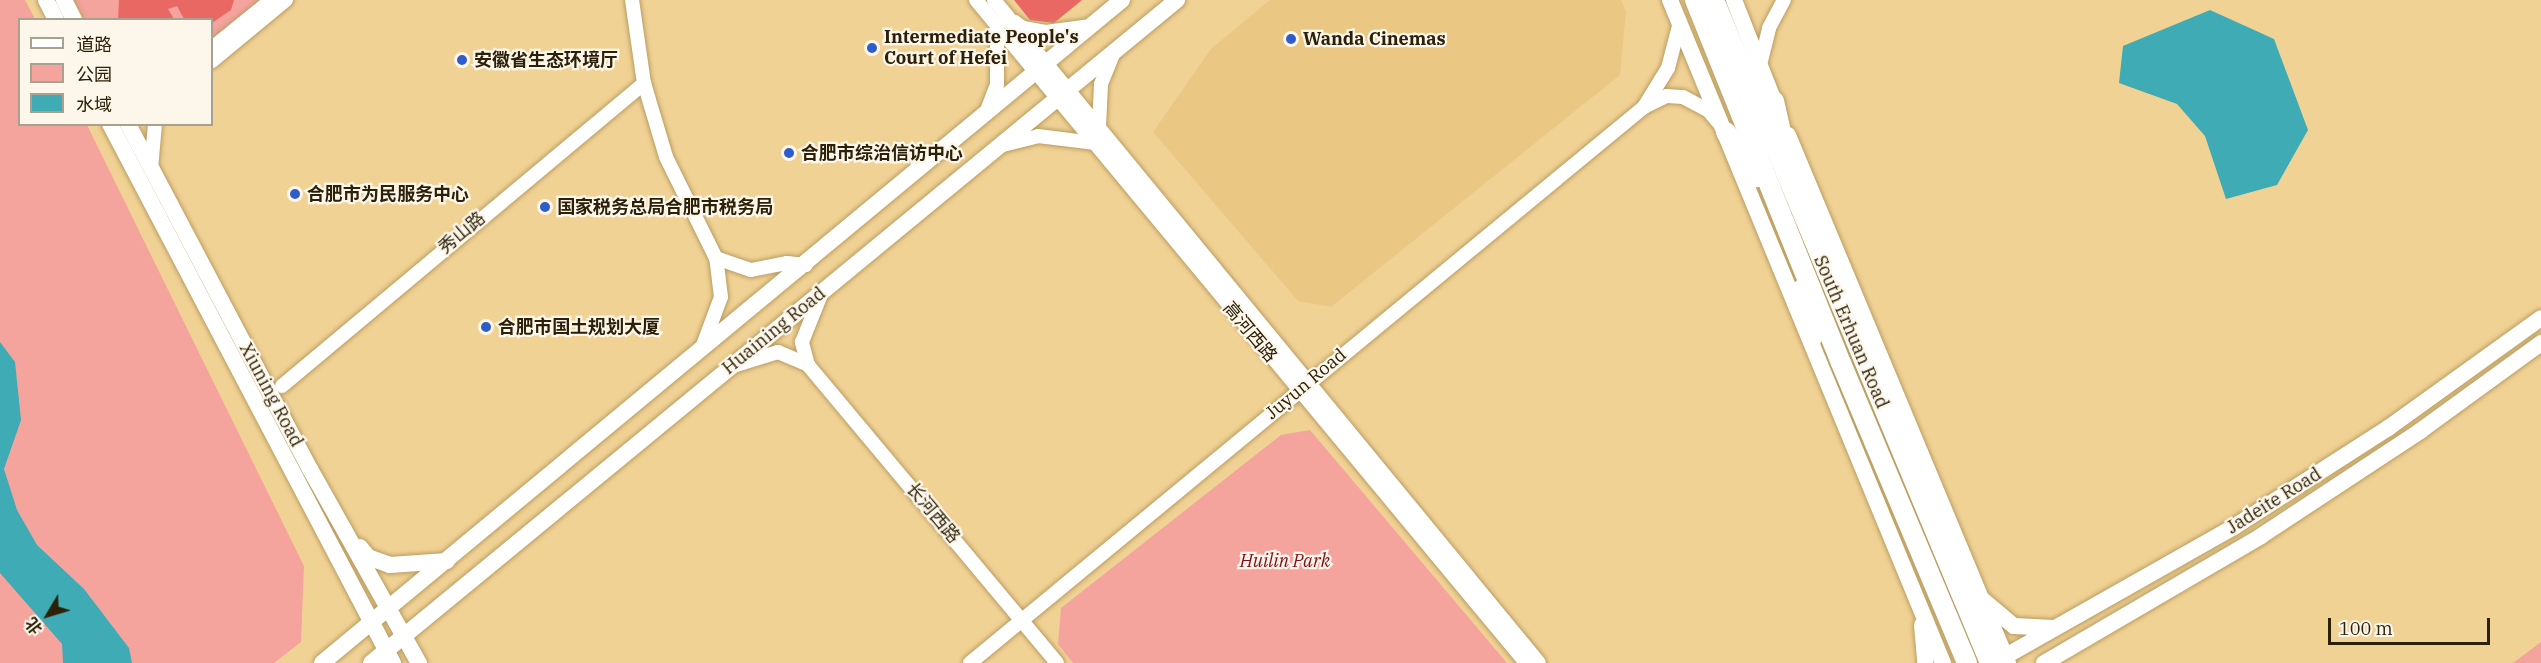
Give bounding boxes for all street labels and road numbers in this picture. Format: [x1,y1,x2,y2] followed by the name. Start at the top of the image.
[434,207,490,259] street label: 秀山路
[1809,252,1893,412] street label: South Erhuan Road
[718,283,830,379] street label: Huaining Road
[1219,297,1281,367] street label: 高河西路
[235,339,307,451] street label: Xiuning Road
[1261,344,1351,424] street label: Juyun Road
[2223,463,2325,539] street label: Jadeite Road
[902,478,964,548] street label: 长河西路

